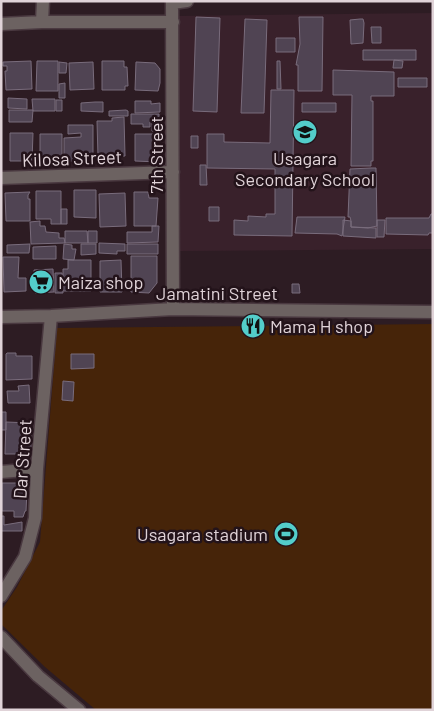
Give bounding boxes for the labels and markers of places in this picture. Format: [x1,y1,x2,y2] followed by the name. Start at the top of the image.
[292,119,318,145] school or university icon: Usagara Secondary School
[235,147,375,190] place label: Usagara Secondary School
[28,269,54,295] supermarket icon: Maiza shop
[58,271,143,293] place label: Maiza shop
[240,313,266,339] restaurant icon: Mama H shop
[270,315,373,337] place label: Mama H shop
[273,521,299,547] sports icon: Usagara stadium
[137,523,268,545] place label: Usagara stadium

